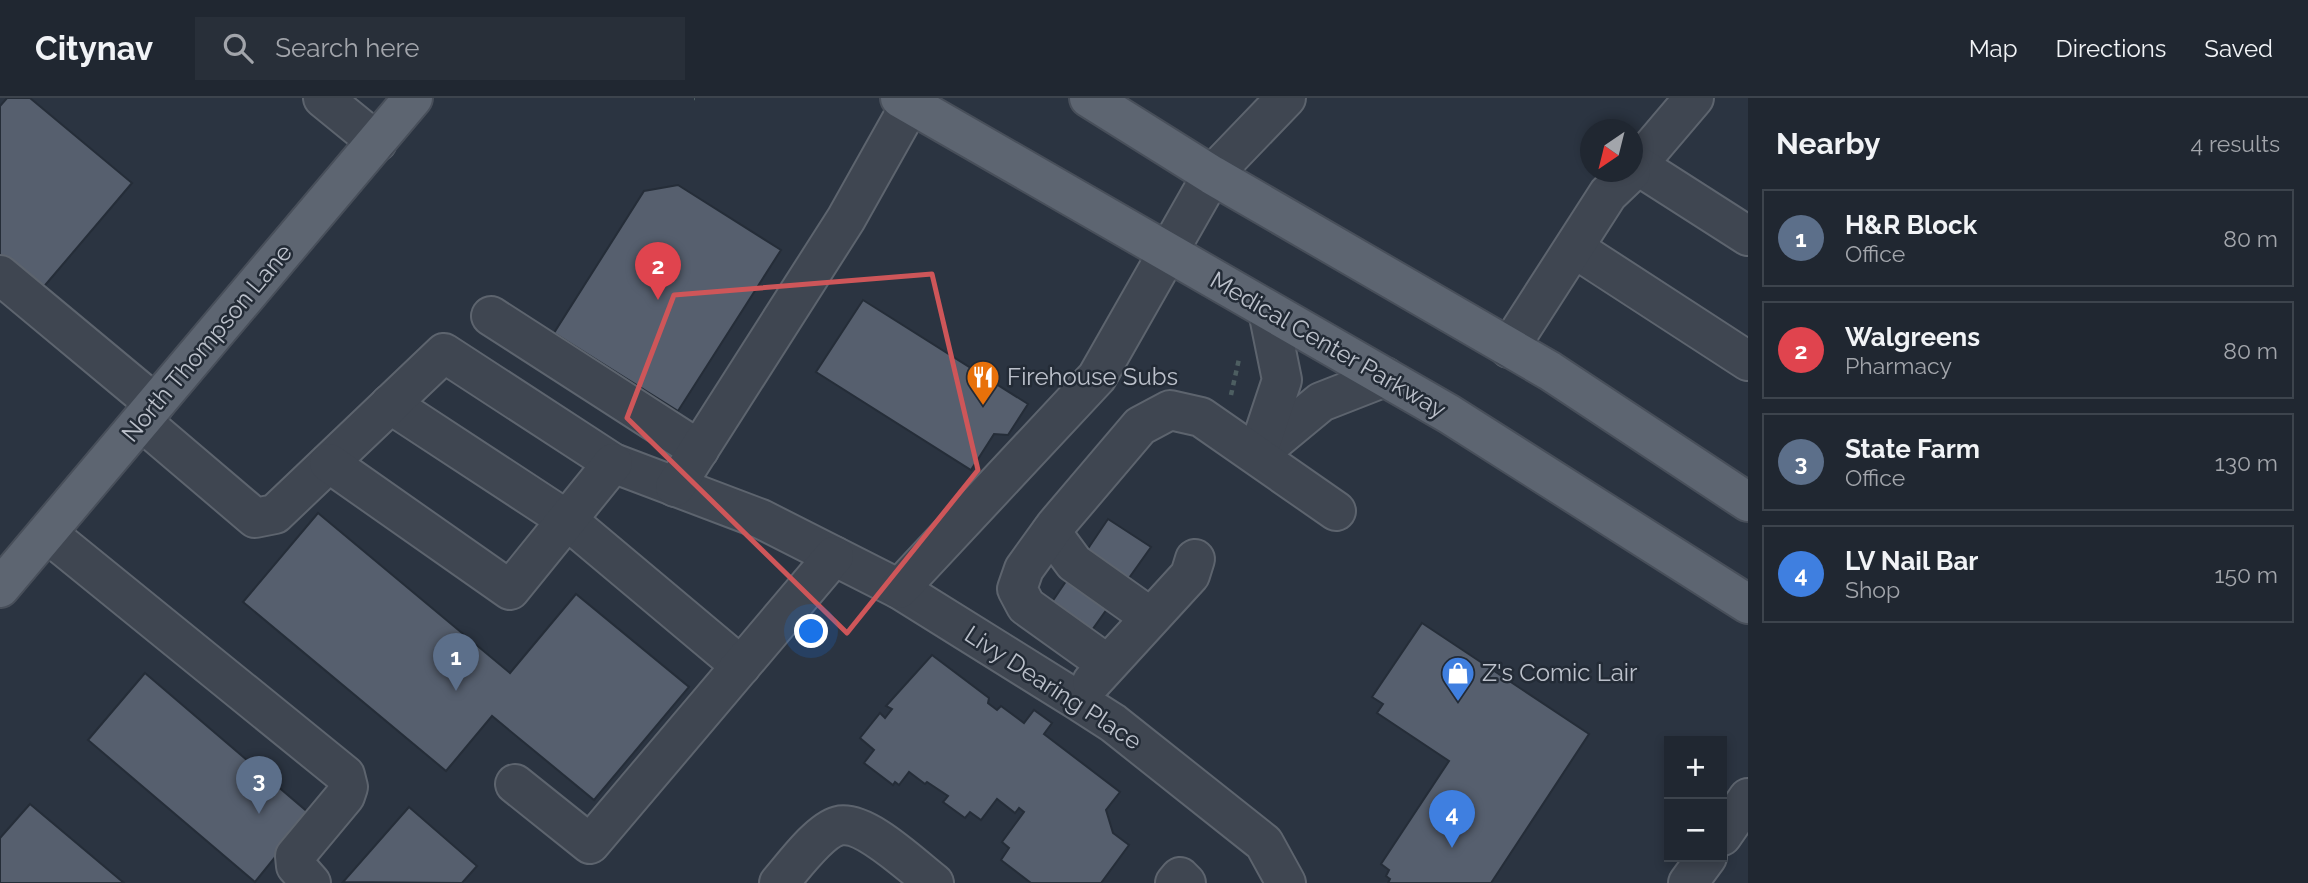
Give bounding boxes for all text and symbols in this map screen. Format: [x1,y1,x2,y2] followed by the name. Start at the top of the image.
[195,17,685,80] search box
[35,29,153,68] text: Citynav
[219,29,257,67] icon: search
[275,33,420,63] text: Search here
[1969,34,2018,63] text: Map
[2056,34,2166,63] text: Directions
[2204,34,2273,63] text: Saved
[1580,119,1643,182] north arrow
[1776,126,1880,161] text: Nearby
[2191,130,2280,157] text: 4 results
[1845,210,1977,240] text: H&R Block
[1795,225,1807,252] text: 1
[2223,225,2278,252] text: 80 m
[115,238,298,448] street label: North Thompson Lane
[1845,240,1905,267] text: Office
[635,242,681,300] pin: 2
[1205,265,1451,424] street label: Medical Center Parkway
[1845,322,1980,352] text: Walgreens
[1795,337,1807,364] text: 2
[2223,337,2278,364] text: 80 m
[1845,352,1952,379] text: Pharmacy
[964,358,1002,407] restaurant icon: Firehouse Subs
[1007,362,1178,391] place label: Firehouse Subs
[1845,434,1980,464] text: State Farm
[1795,449,1807,476] text: 3
[2215,449,2278,476] text: 130 m
[1845,464,1905,491] text: Office
[1845,546,1978,576] text: LV Nail Bar
[1794,561,1808,588] text: 4
[2215,561,2278,588] text: 150 m
[1845,576,1900,603] text: Shop
[794,614,828,648] your location
[959,620,1147,756] street label: Livy Dearing Place
[433,633,479,691] pin: 1
[1439,654,1477,703] shop icon: Z's Comic Lair
[1482,658,1638,687] place label: Z's Comic Lair
[1664,736,1727,862] map controls
[1664,736,1727,799] button: +
[236,756,282,814] pin: 3
[1429,790,1475,848] pin: 4
[1664,799,1727,862] button: −

